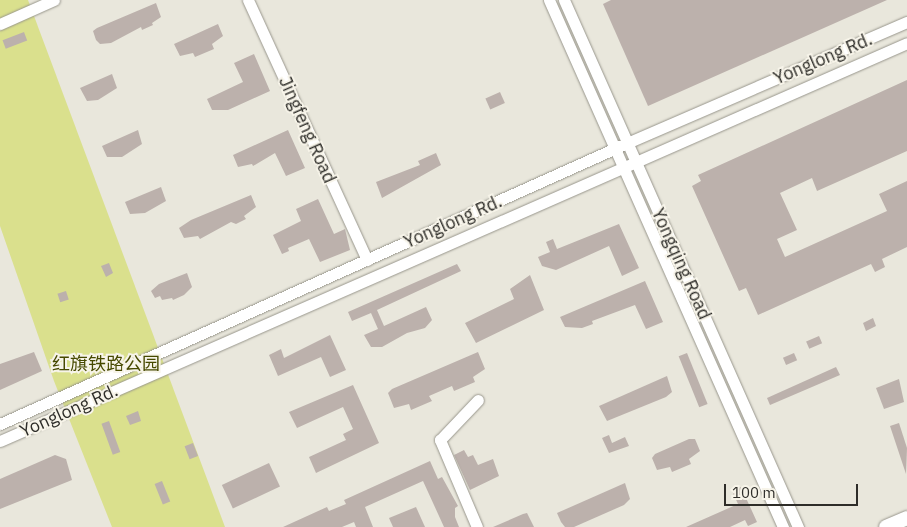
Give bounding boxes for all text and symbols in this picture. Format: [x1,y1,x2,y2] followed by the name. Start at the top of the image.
[770,29,876,89] street label: Yonglong Rd.
[274,73,340,187] street label: Jingfeng Road
[401,191,505,253] street label: Yonglong Rd.
[647,205,715,323] street label: Yongqing Road
[52,353,160,375] park label: 红旗铁路公园
[17,380,121,442] street label: Yonglong Rd.
[727,474,861,506] scale bar
[732,483,776,502] text: 100 m

